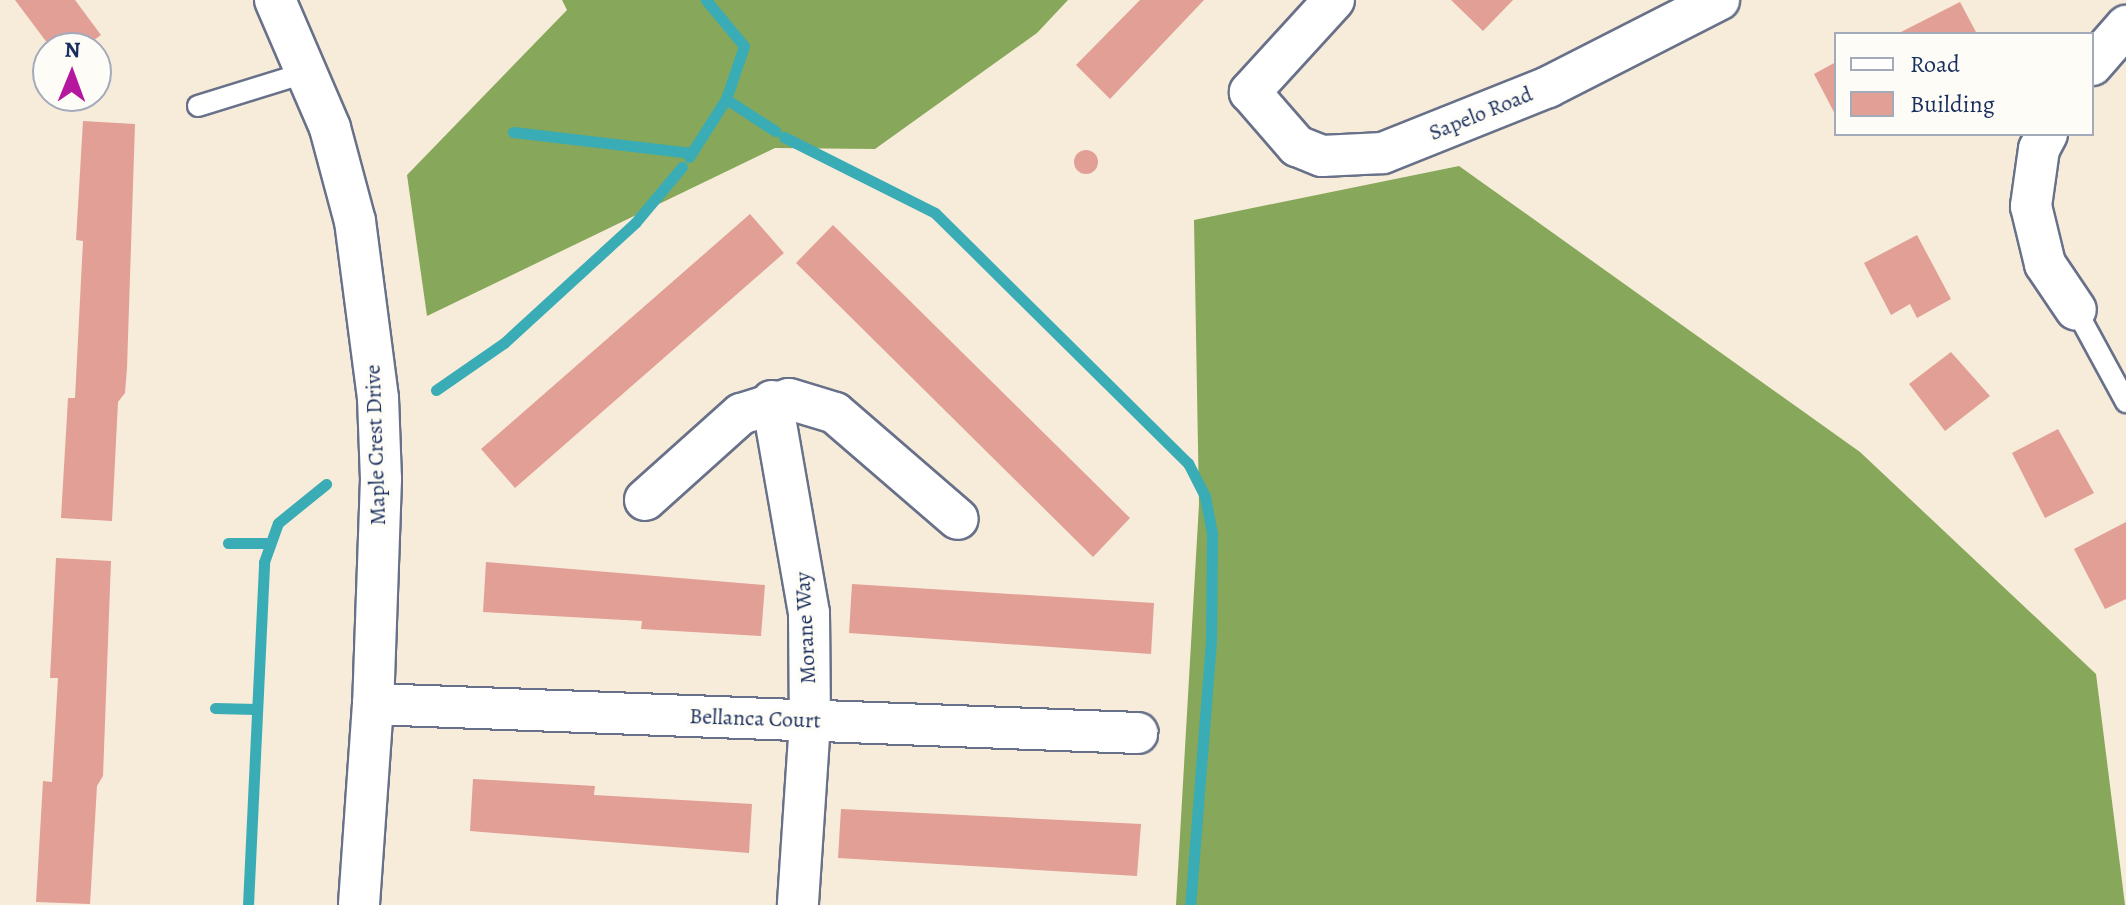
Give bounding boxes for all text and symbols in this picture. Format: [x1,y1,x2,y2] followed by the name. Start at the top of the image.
[32,32,112,112] north arrow
[1834,32,2094,136] legend
[64,35,81,65] text: N
[1910,48,1960,80] text: Road
[1425,81,1537,147] street label: Sapelo Road
[1910,88,1995,120] text: Building
[360,364,392,526] street label: Maple Crest Drive
[790,571,822,685] street label: Morane Way
[689,704,821,734] street label: Bellanca Court

